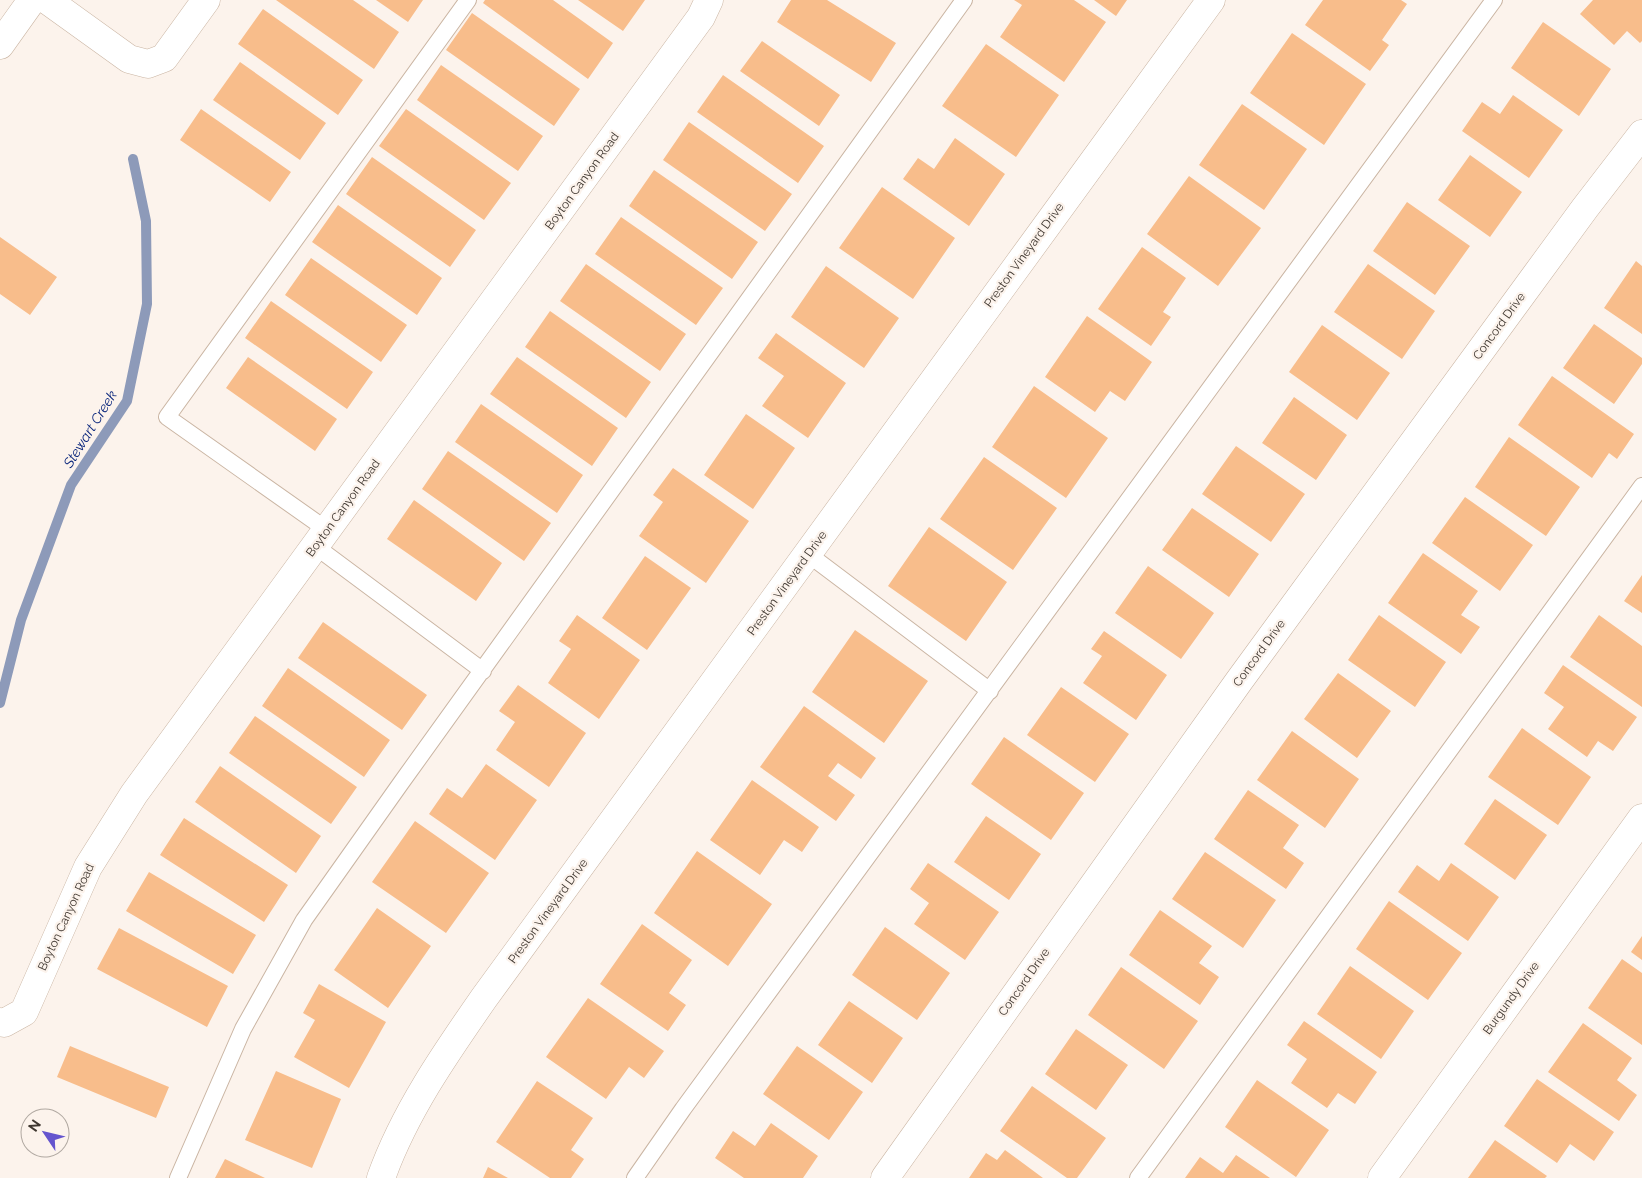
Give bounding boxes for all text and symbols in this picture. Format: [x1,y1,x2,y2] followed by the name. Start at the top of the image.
[542,130,622,232] street label: Boyton Canyon Road
[981,200,1067,310] street label: Preston Vineyard Drive
[1470,290,1528,362] street label: Concord Drive
[59,387,120,471] water label: Stewart Creek
[303,457,383,559] street label: Boyton Canyon Road
[744,528,830,638] street label: Preston Vineyard Drive
[1230,617,1288,689] street label: Concord Drive
[505,856,591,966] street label: Preston Vineyard Drive
[35,861,97,973] street label: Boyton Canyon Road
[996,946,1052,1018] street label: Concord Drive
[1480,959,1542,1037] street label: Burgundy Drive
[20,1108,70,1158] north arrow
[25,1117,44,1135] text: N

